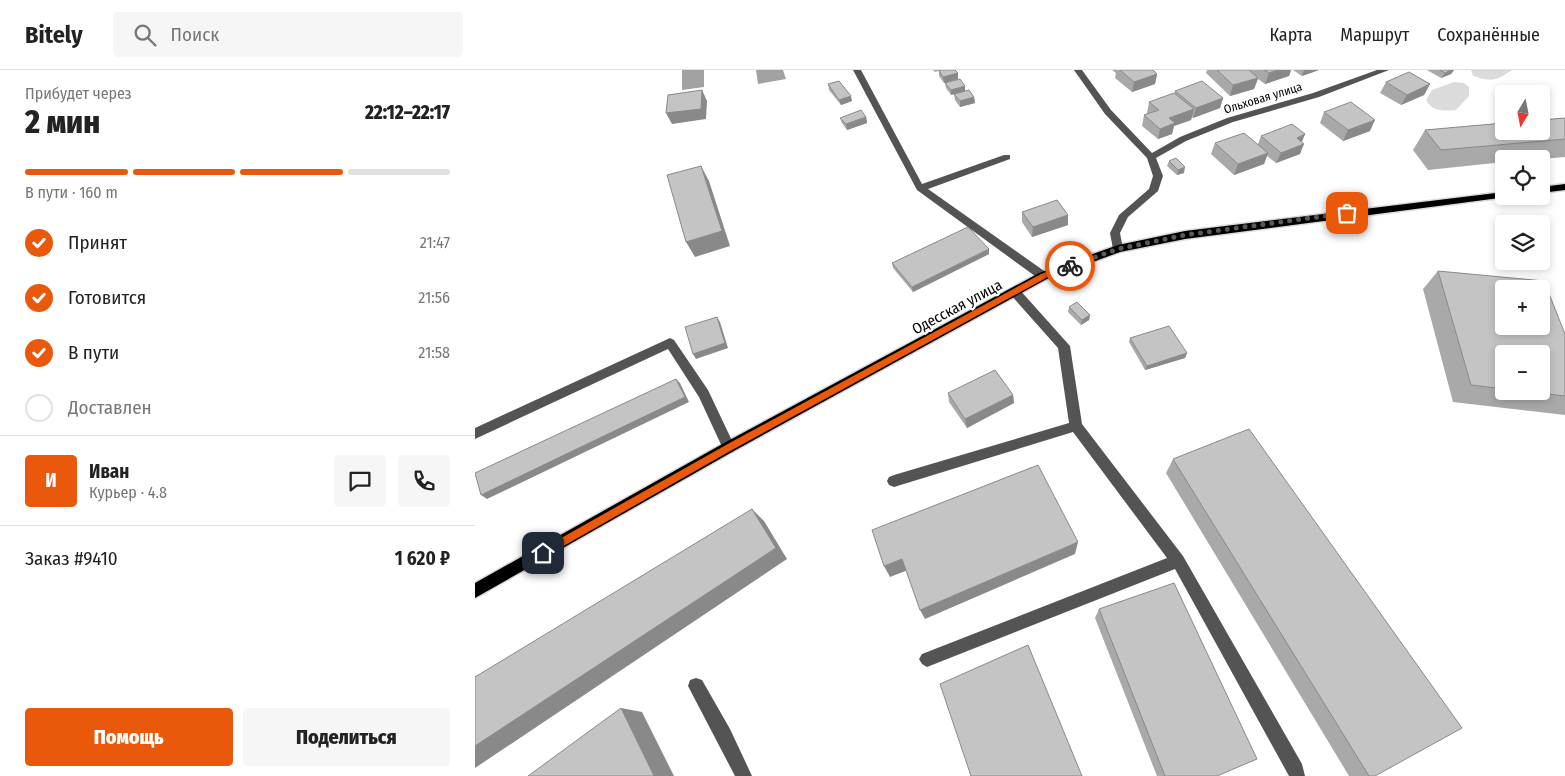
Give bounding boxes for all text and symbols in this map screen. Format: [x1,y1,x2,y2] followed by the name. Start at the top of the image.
[113,12,463,57] search box
[25,21,83,49] text: Bitely
[131,21,159,49] icon: search
[171,23,219,46] text: Поиск
[1269,24,1312,46] text: Карта
[1340,24,1409,46] text: Маршрут
[1437,24,1540,46] text: Сохранённые
[1222,79,1304,117] street label: Ольховая улица
[25,84,132,103] text: Прибудет через
[1495,85,1550,140] north arrow
[1495,85,1550,400] map controls
[365,101,450,124] text: 22:12–22:17
[25,103,100,141] text: 2 мин
[1495,150,1550,205] button: locate
[25,183,118,202] text: В пути · 160 m
[1326,192,1368,234] pin
[1333,199,1361,227] icon: bag
[1495,215,1550,270] button: layers
[25,229,53,257] icon: check
[68,231,127,254] text: Принят
[420,233,450,252] text: 21:47
[1045,241,1095,291] courier
[1056,252,1084,280] icon: bike
[909,276,1005,338] street label: Одесская улица
[1495,280,1550,335] button: +
[25,284,53,312] icon: check
[68,286,146,309] text: Готовится
[418,288,450,307] text: 21:56
[25,339,53,367] icon: check
[68,341,119,364] text: В пути
[418,343,450,362] text: 21:58
[1495,345,1550,400] button: −
[68,396,152,419] text: Доставлен
[334,455,386,507] button: chat
[398,455,450,507] button: phone
[89,460,129,483] text: Иван
[45,469,57,492] text: И
[89,483,167,502] text: Курьер · 4.8
[522,532,564,574] pin
[529,539,557,567] icon: home
[25,547,118,570] text: Заказ #9410
[395,547,450,570] text: 1 620 ₽
[25,708,233,766] button: Помощь
[243,708,450,766] button: Поделиться

